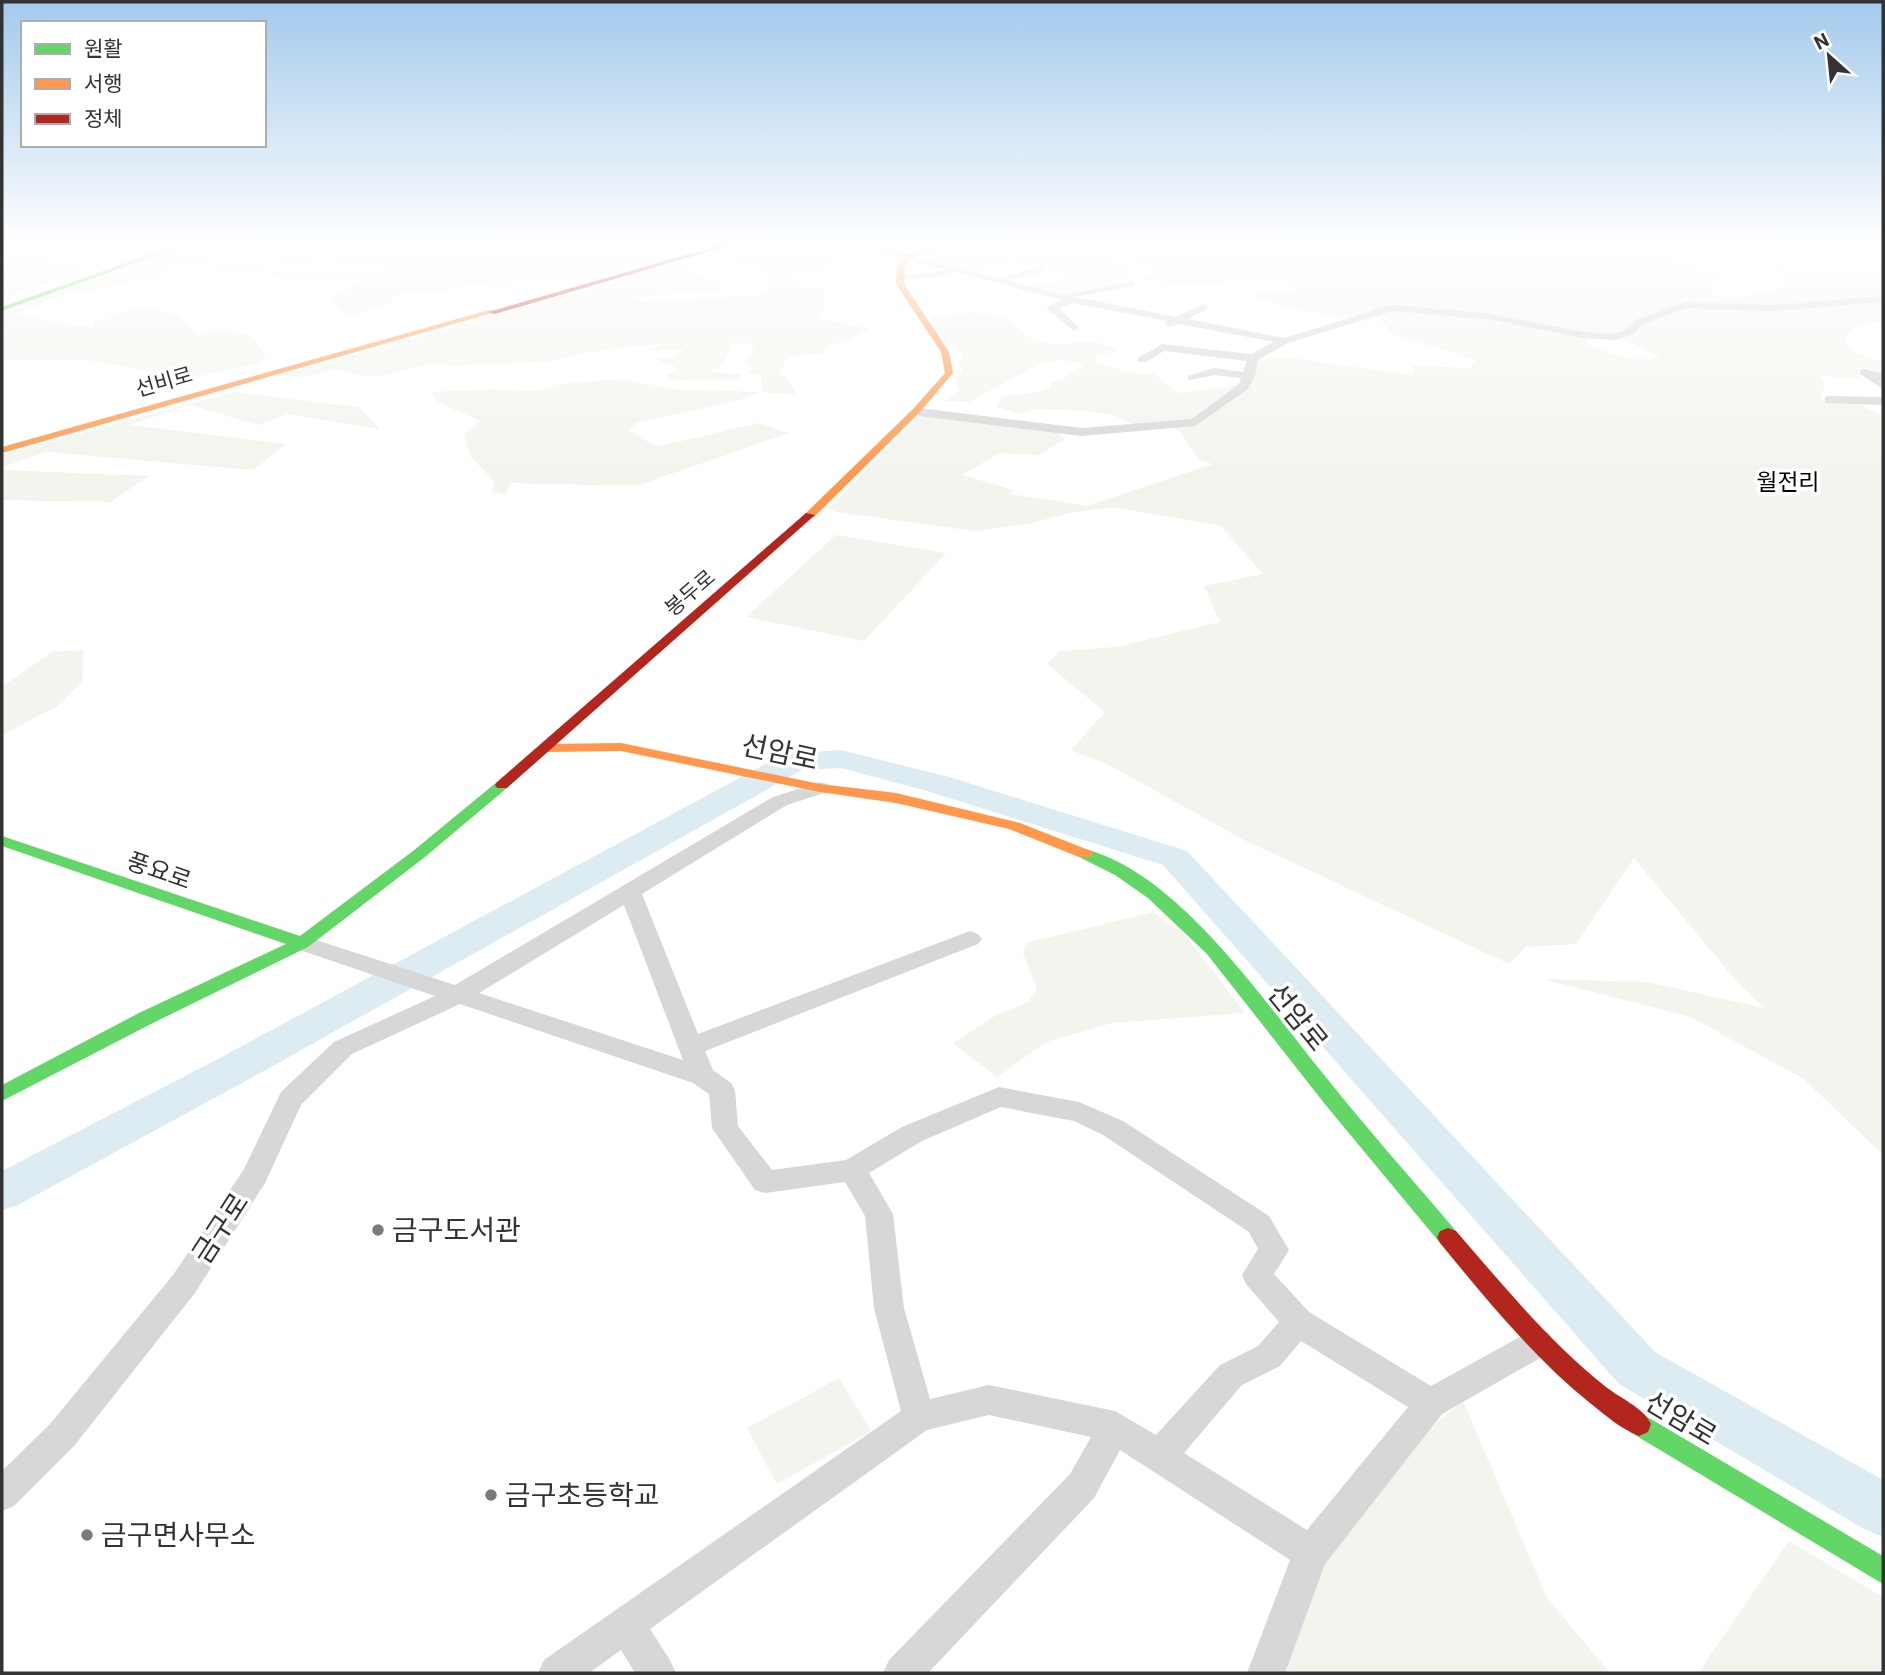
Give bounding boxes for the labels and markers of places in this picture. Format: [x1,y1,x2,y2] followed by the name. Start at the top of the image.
[392,1214,521,1247] place label: 금구도서관
[370,1222,386,1238] marker: 금구도서관
[505,1479,660,1512] place label: 금구초등학교
[483,1487,499,1503] marker: 금구초등학교
[101,1519,256,1552] place label: 금구면사무소
[79,1527,95,1543] marker: 금구면사무소

